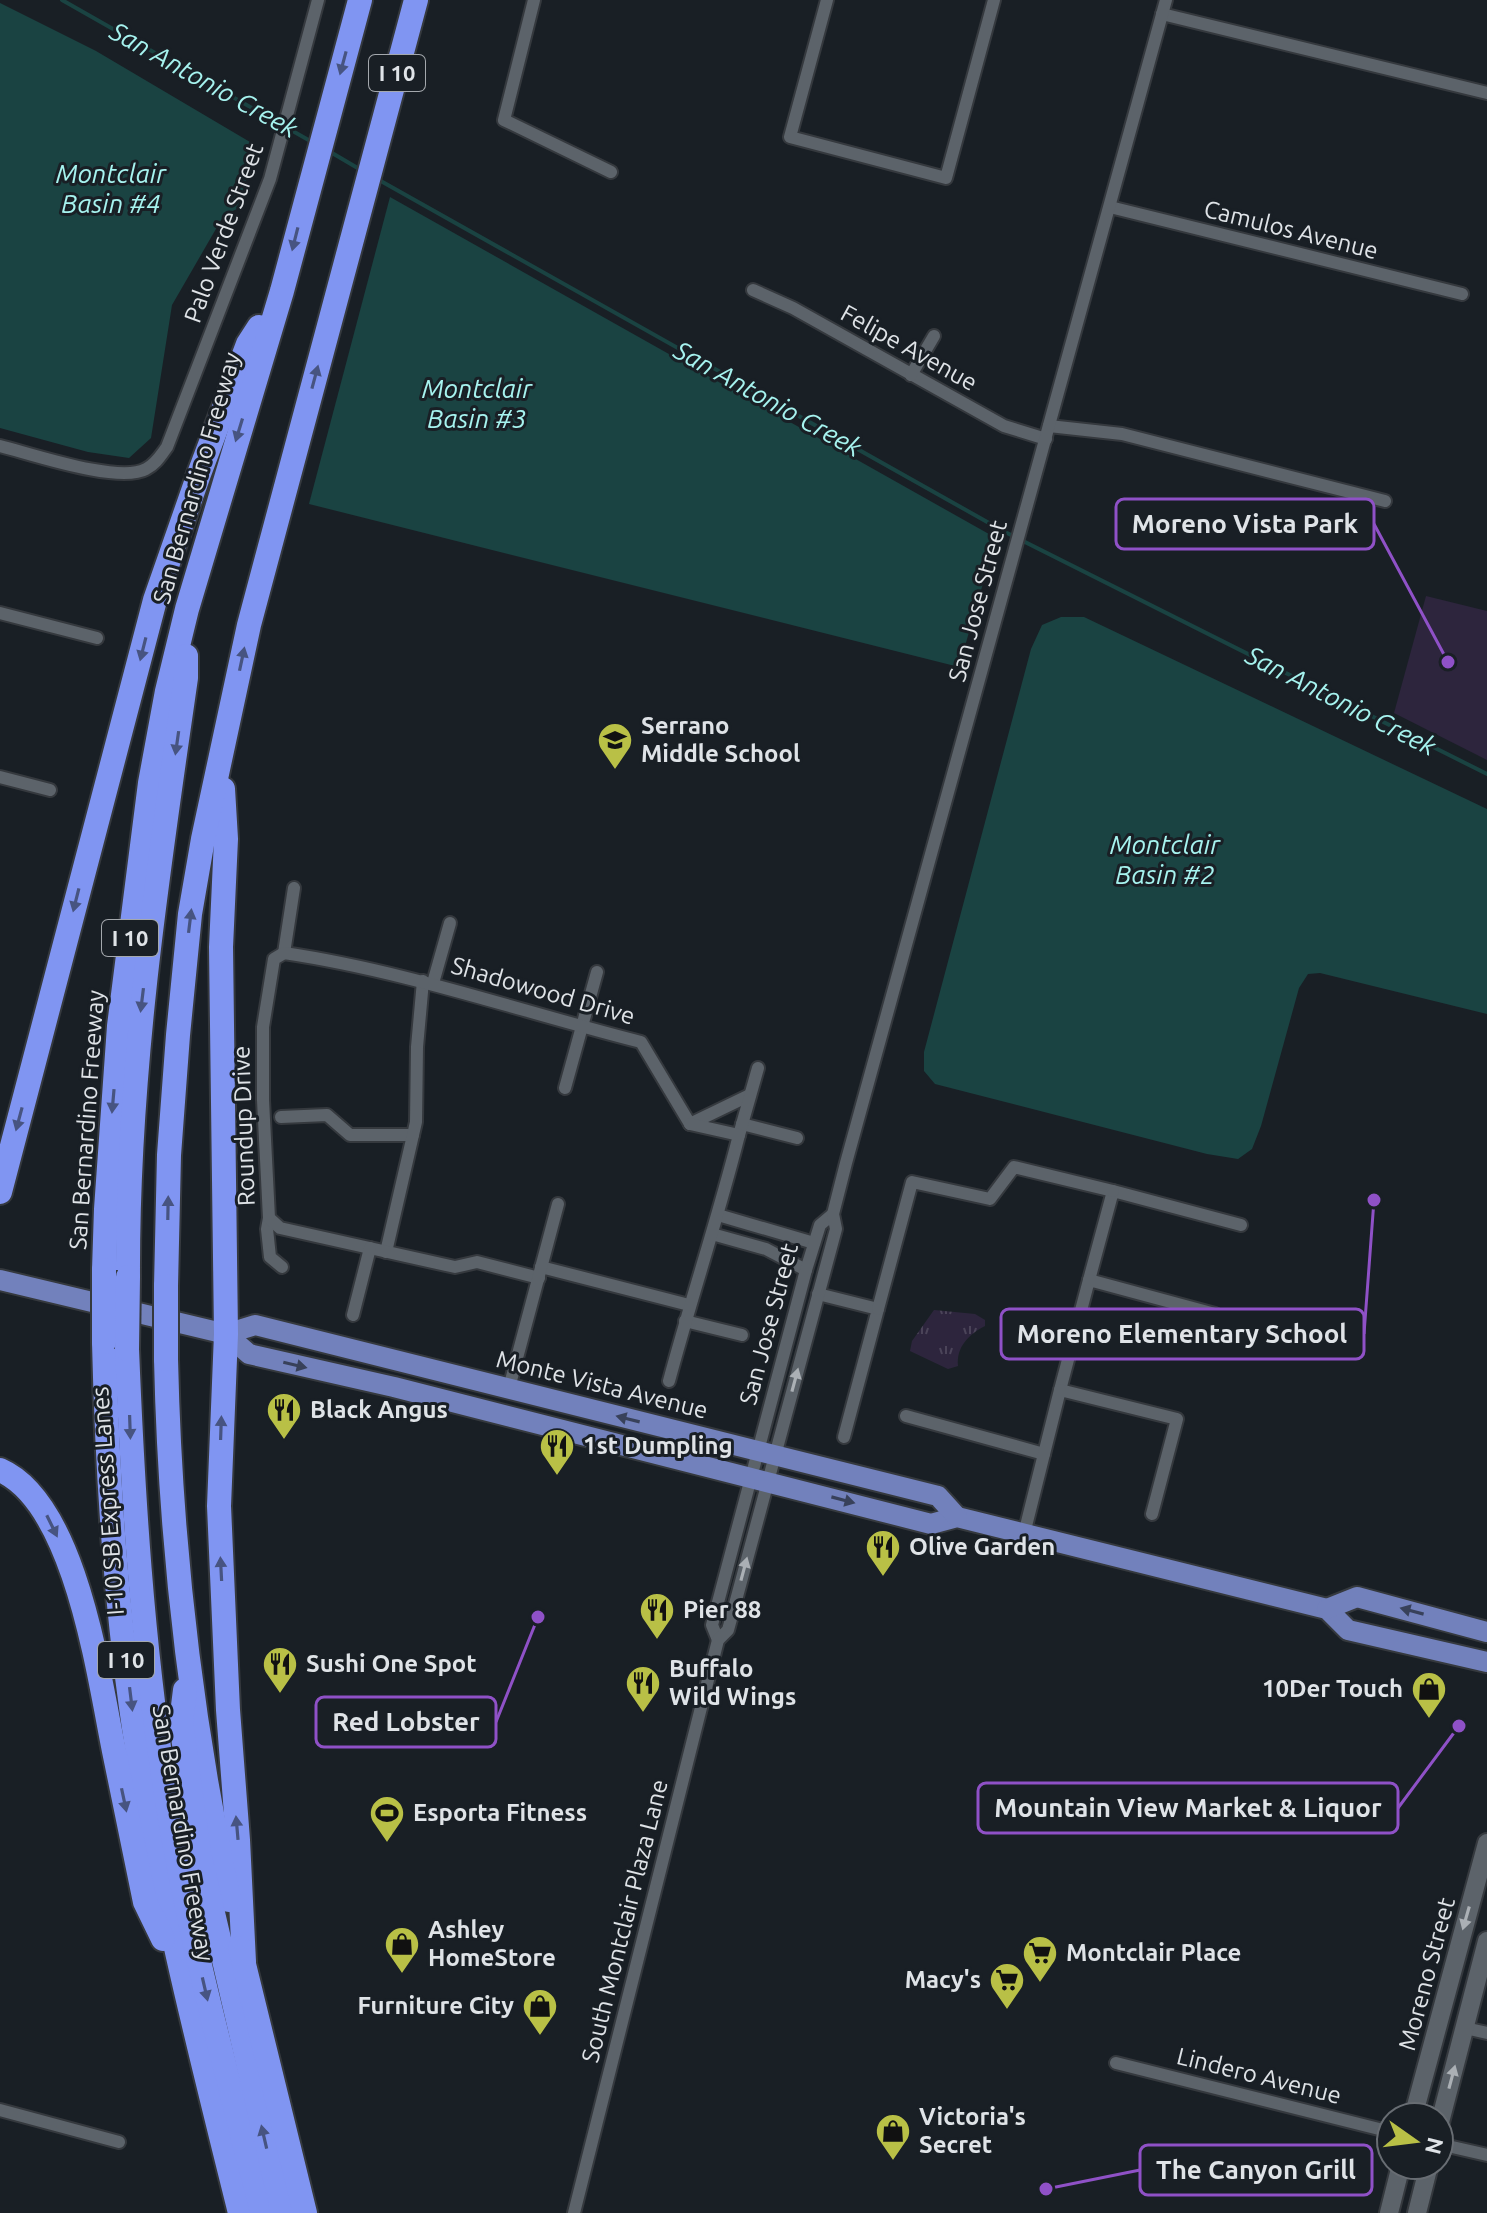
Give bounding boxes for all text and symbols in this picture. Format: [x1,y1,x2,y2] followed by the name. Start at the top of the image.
[105,16,304,143] water label: San Antonio Creek
[336,50,348,75] one-way arrow
[369,55,425,91] road number: I 10
[179,139,269,326] street label: Palo Verde Street
[56,159,167,218] water label: Montclair Basin #4
[1201,195,1381,264] street label: Camulos Avenue
[288,227,300,252] one-way arrow
[836,299,982,396] street label: Felipe Avenue
[669,335,868,462] water label: San Antonio Creek
[148,349,245,607] street label: San Bernardino Freeway
[309,364,321,389] one-way arrow
[422,374,533,433] water label: Montclair Basin #3
[232,418,244,442] one-way arrow
[1116,499,1374,549] callout: Moreno Vista Park
[1132,509,1359,538] text: Moreno Vista Park
[943,517,1012,685] street label: San Jose Street
[136,637,148,662] one-way arrow
[1240,640,1442,761] water label: San Antonio Creek
[236,646,249,671] one-way arrow
[641,712,800,767] place label: Serrano Middle School
[596,721,634,771] school or university icon: Serrano Middle School
[170,730,183,755] one-way arrow
[1110,830,1221,889] water label: Montclair Basin #2
[70,888,82,913] one-way arrow
[184,908,197,933] one-way arrow
[102,920,158,956] road number: I 10
[448,951,638,1030] street label: Shadowood Drive
[135,988,148,1013] one-way arrow
[64,989,109,1251] street label: San Bernardino Freeway
[227,1045,260,1207] street label: Roundup Drive
[106,1089,119,1114] one-way arrow
[13,1107,25,1132] one-way arrow
[162,1195,174,1220] one-way arrow
[734,1240,803,1408] street label: San Jose Street
[1001,1309,1364,1359] callout: Moreno Elementary School
[1017,1319,1347,1348] text: Moreno Elementary School
[494,1345,711,1424] street label: Monte Vista Avenue
[283,1360,308,1372] one-way arrow
[789,1367,802,1391] one-way arrow
[86,1386,129,1616] street label: I-10 SB Express Lanes
[265,1391,303,1441] restaurant icon: Black Angus
[310,1396,448,1423] place label: Black Angus
[615,1412,640,1424] one-way arrow
[124,1415,137,1440] one-way arrow
[214,1415,227,1440] one-way arrow
[538,1427,576,1477] restaurant icon: 1st Dumpling
[583,1432,733,1459] place label: 1st Dumpling
[831,1495,856,1507] one-way arrow
[45,1515,58,1538] one-way arrow
[864,1528,902,1578] restaurant icon: Olive Garden
[909,1533,1055,1560] place label: Olive Garden
[215,1556,228,1581] one-way arrow
[739,1556,751,1581] one-way arrow
[638,1591,676,1641] restaurant icon: Pier 88
[683,1596,761,1623] place label: Pier 88
[1399,1605,1424,1617] one-way arrow
[98,1642,154,1678] road number: I 10
[261,1645,299,1695] restaurant icon: Sushi One Spot
[306,1650,477,1677] place label: Sushi One Spot
[669,1655,796,1710] place label: Buffalo Wild Wings
[624,1664,662,1714] restaurant icon: Buffalo Wild Wings
[1410,1670,1448,1720] shop icon: 10Der Touch
[1262,1675,1403,1702] place label: 10Der Touch
[124,1687,137,1712] one-way arrow
[316,1697,496,1747] callout: Red Lobster
[148,1702,219,1964] street label: San Bernardino Freeway
[332,1707,480,1736] text: Red Lobster
[576,1777,673,2065] street label: South Montclair Plaza Lane
[978,1783,1398,1833] callout: Mountain View Market & Liquor
[118,1787,131,1812] one-way arrow
[994,1793,1382,1822] text: Mountain View Market & Liquor
[368,1794,406,1844] sports icon: Esporta Fitness
[413,1799,587,1826] place label: Esporta Fitness
[231,1815,244,1840] one-way arrow
[1393,1894,1460,2053] street label: Moreno Street
[1459,1907,1472,1931] one-way arrow
[428,1916,556,1971] place label: Ashley HomeStore
[383,1925,421,1975] shop icon: Ashley HomeStore
[1021,1934,1059,1984] supermarket icon: Montclair Place
[1066,1939,1241,1966] place label: Montclair Place
[988,1961,1026,2011] supermarket icon: Macy's
[905,1966,981,1993] place label: Macy's
[200,1976,212,2001] one-way arrow
[521,1987,559,2037] shop icon: Furniture City
[357,1992,514,2019] place label: Furniture City
[1174,2042,1344,2109] street label: Lindero Avenue
[1446,2065,1459,2089] one-way arrow
[1375,2101,1455,2181] north arrow
[919,2103,1026,2158] place label: Victoria's Secret
[874,2112,912,2162] shop icon: Victoria's Secret
[258,2125,270,2150] one-way arrow
[1421,2135,1449,2157] text: N
[1140,2145,1372,2195] callout: The Canyon Grill
[1156,2155,1356,2184] text: The Canyon Grill

